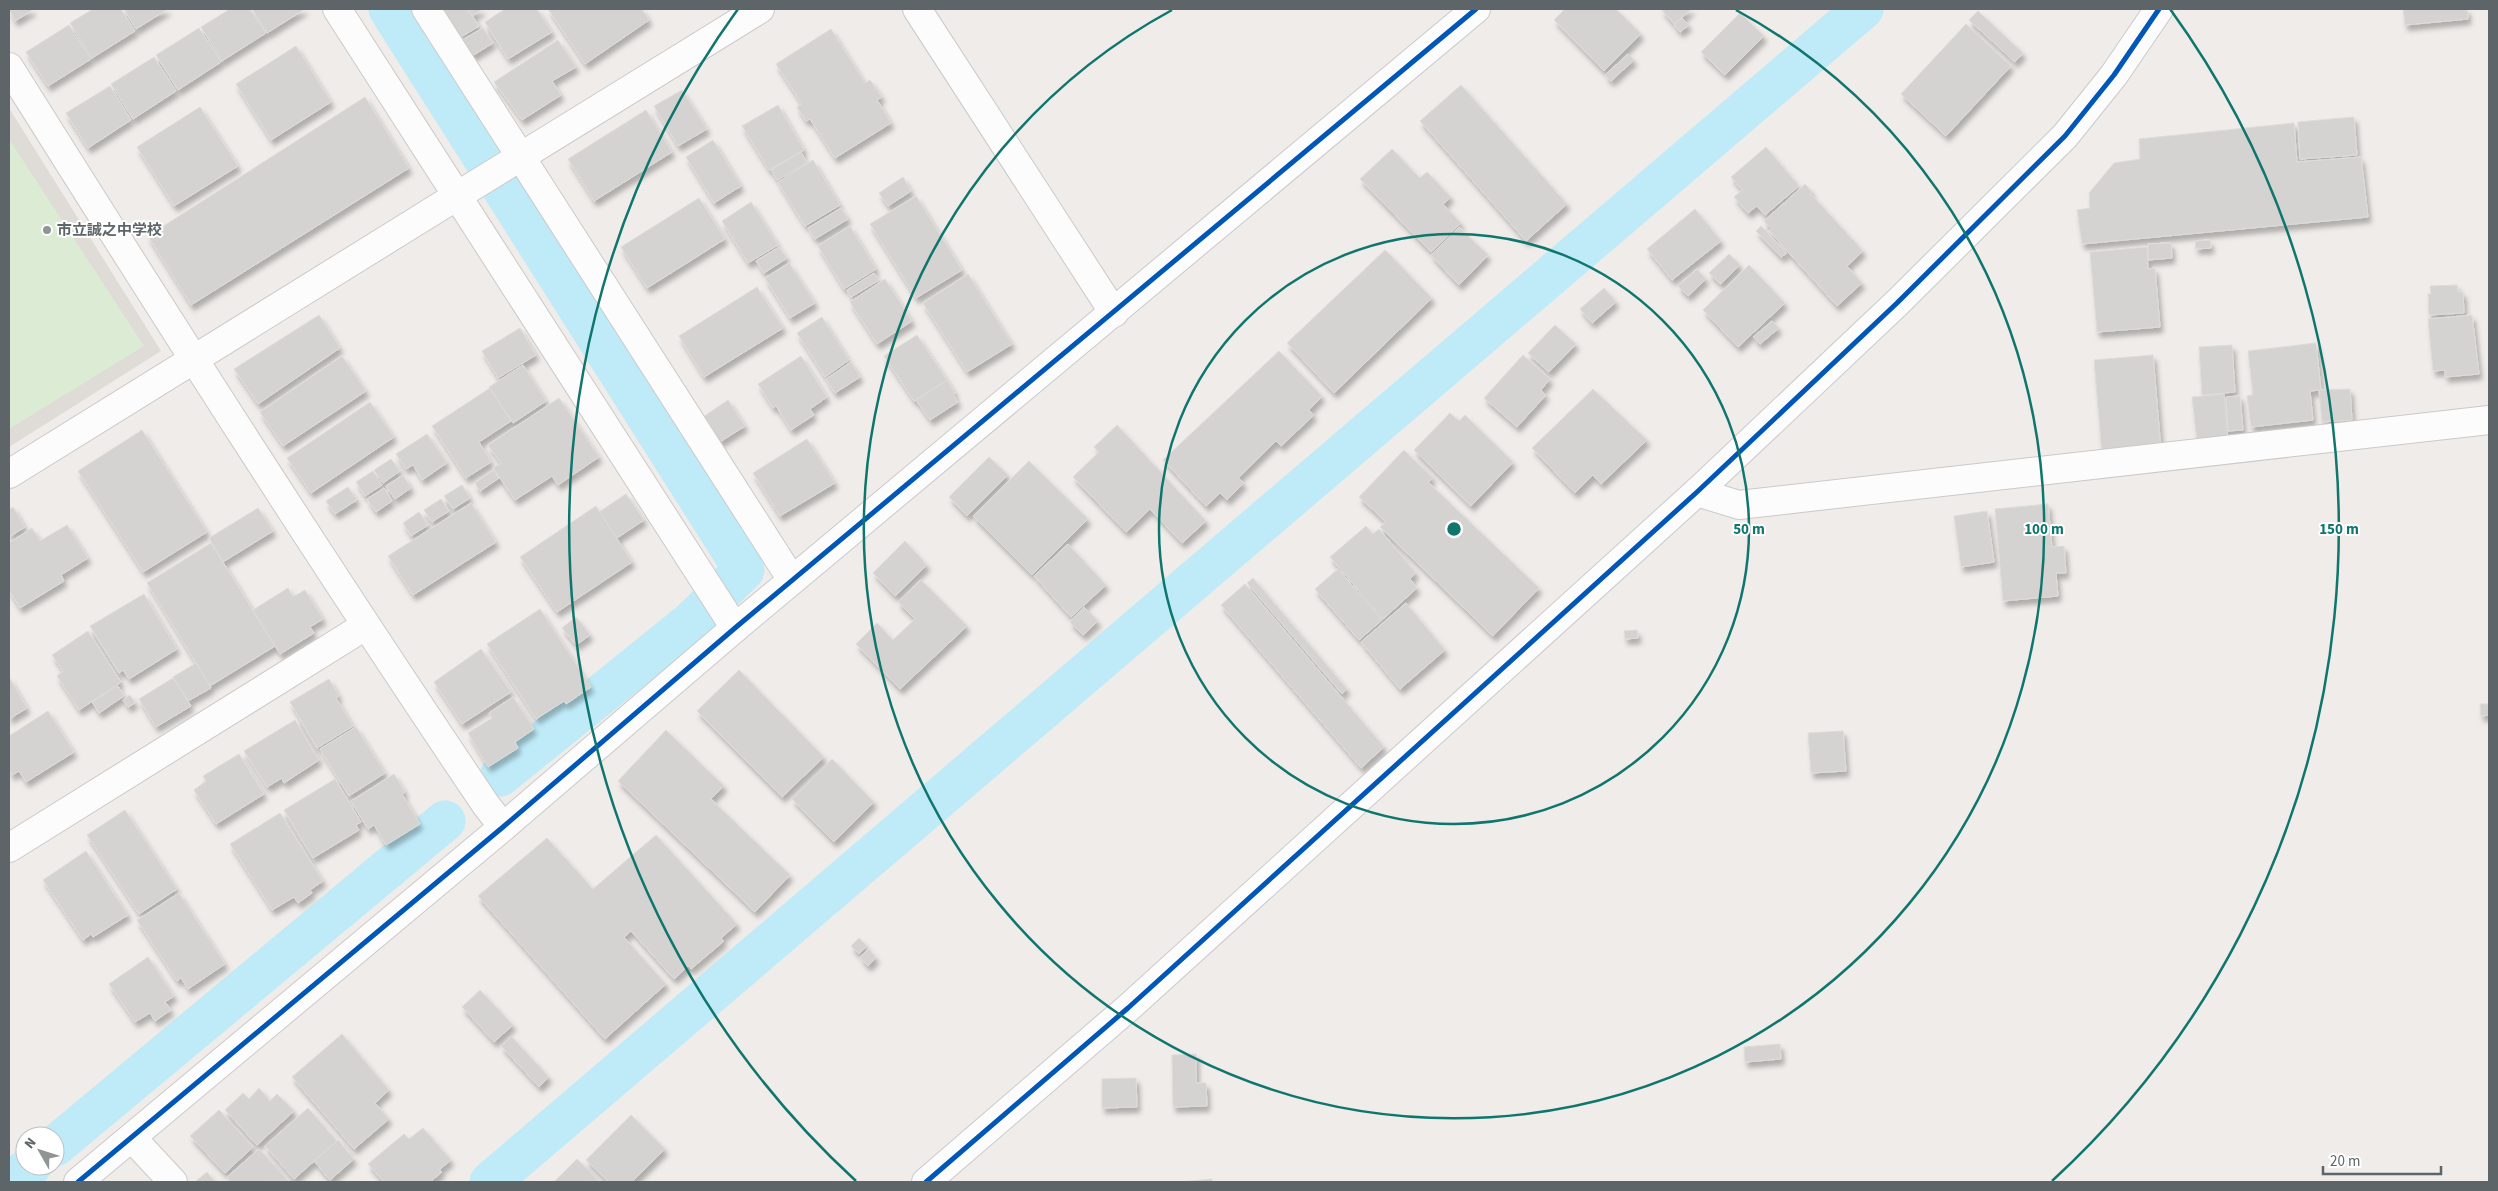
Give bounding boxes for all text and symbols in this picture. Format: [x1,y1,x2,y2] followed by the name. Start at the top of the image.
[57,220,162,241] place label: 市立誠之中学校
[41,224,53,236] marker: 市立誠之中学校
[1733,519,1765,540] text: 50 m
[2024,519,2064,540] text: 100 m
[2319,519,2359,540] text: 150 m
[1445,520,1463,538] centre of rings
[15,1126,65,1176] north arrow
[20,1134,41,1153] text: N
[2323,1144,2440,1176] scale bar
[2330,1151,2360,1172] text: 20 m

